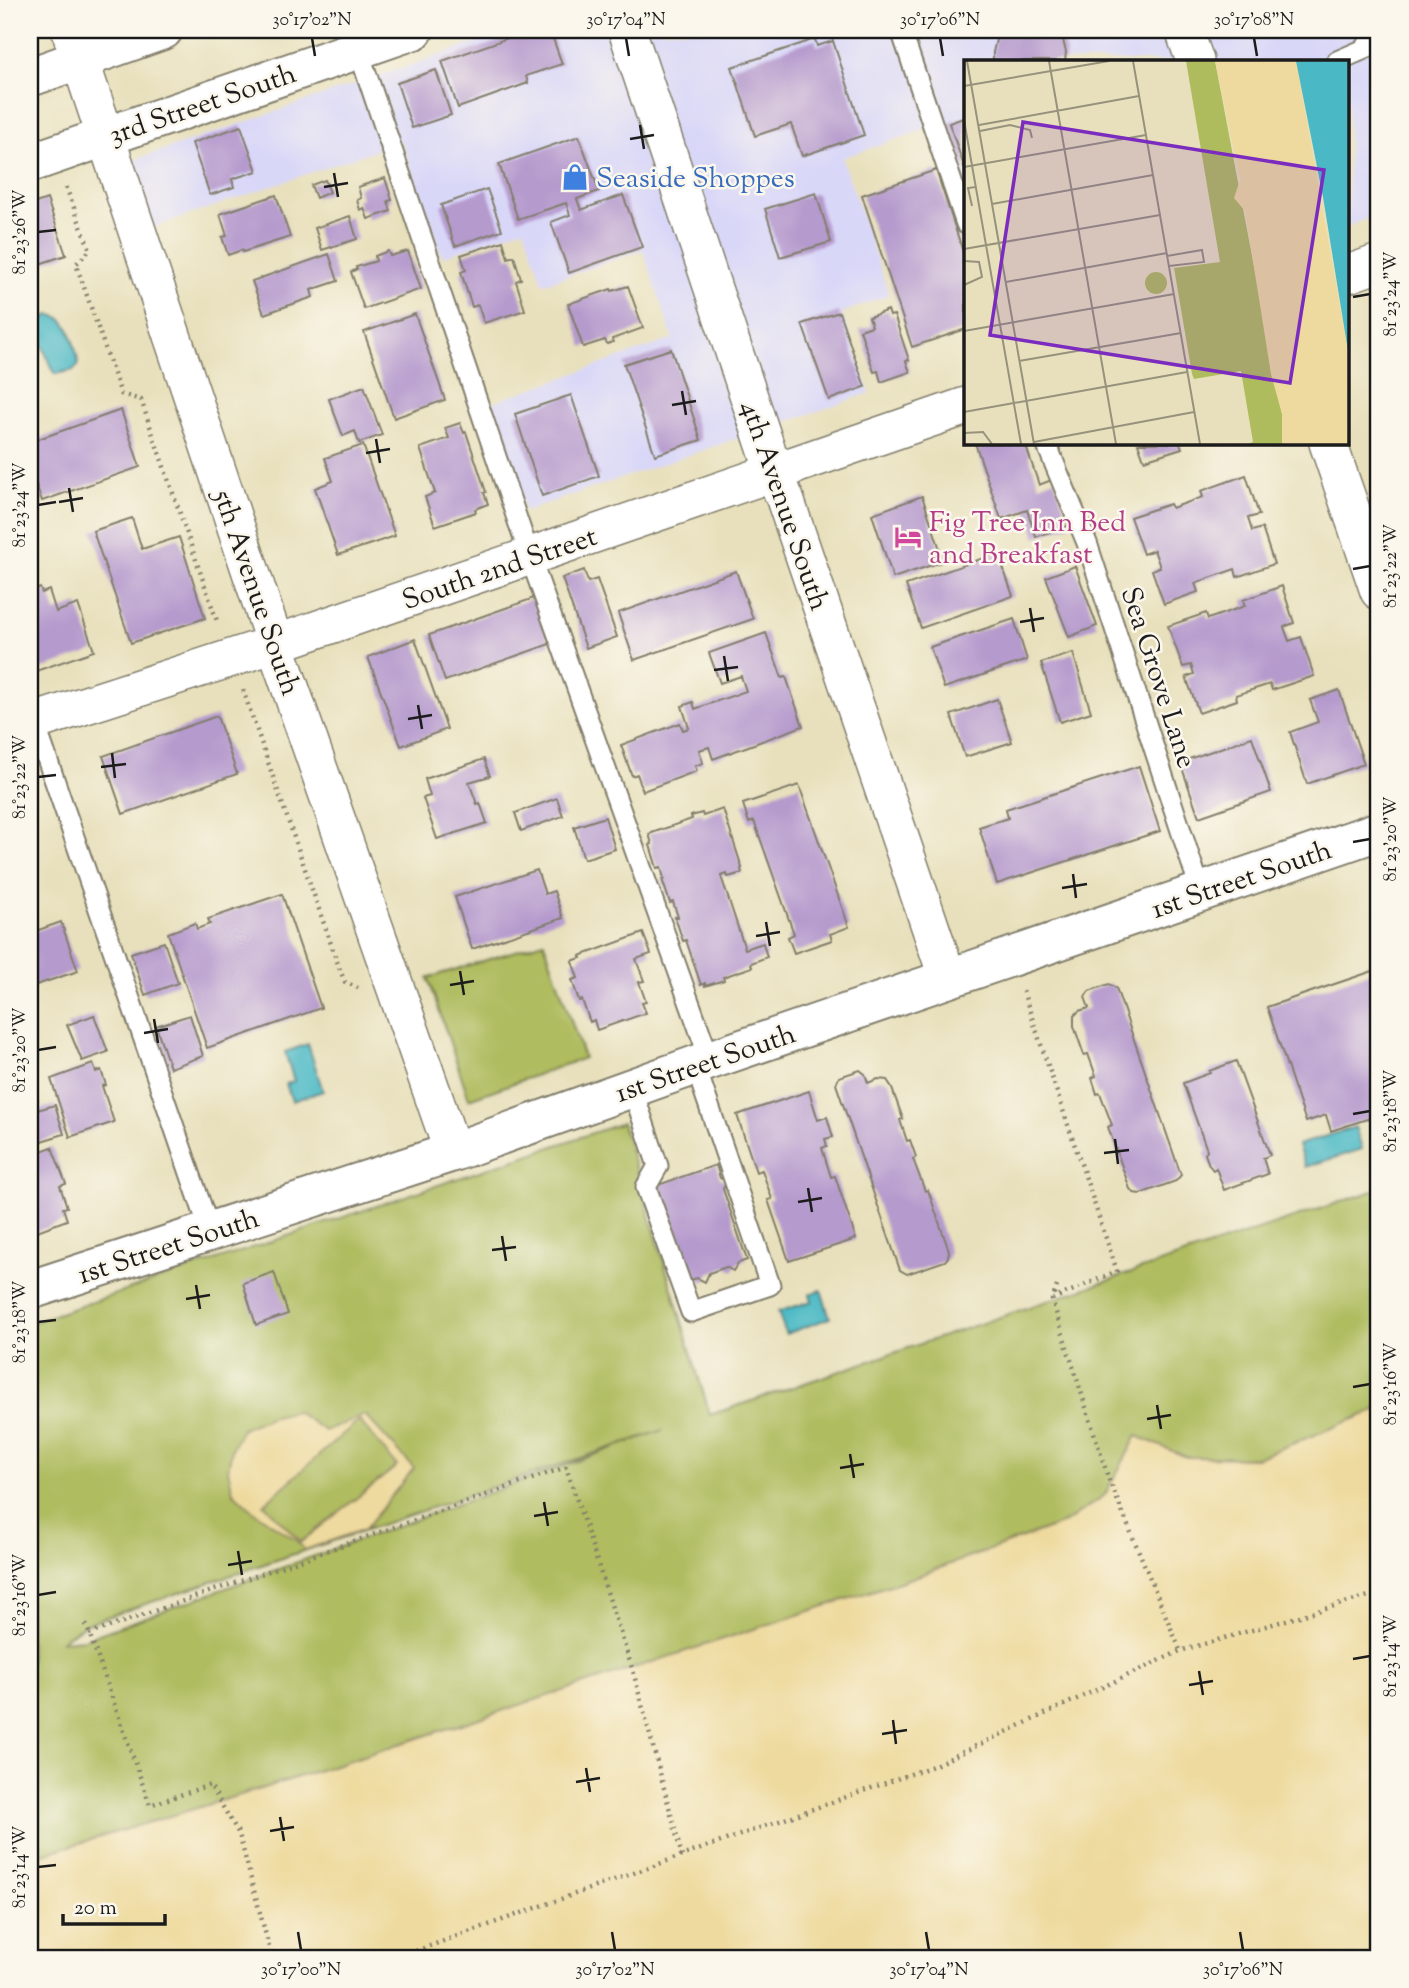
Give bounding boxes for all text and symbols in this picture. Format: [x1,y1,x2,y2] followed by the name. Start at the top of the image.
[272,8,352,34] text: 30°17'02"N
[586,8,666,34] text: 30°17'04"N
[900,8,980,34] text: 30°17'06"N
[1214,8,1294,34] text: 30°17'08"N
[104,55,302,157] street label: 3rd Street South
[964,60,1350,444] inset map
[596,160,795,200] place label: Seaside Shoppes
[560,162,590,192] shop icon: Seaside Shoppes
[8,190,34,274] text: 81°23'26"W
[1379,252,1405,336] text: 81°23'24"W
[729,396,838,616] street label: 4th Avenue South
[8,463,34,547] text: 81°23'24"W
[201,483,309,701] street label: 5th Avenue South
[929,504,1126,576] place label: Fig Tree Inn Bed and Breakfast
[397,518,603,622] street label: South 2nd Street
[893,522,923,552] hotel icon: Fig Tree Inn Bed and Breakfast
[1379,524,1405,608] text: 81°23'22"W
[1109,582,1205,774] street label: Sea Grove Lane
[8,735,34,819] text: 81°23'22"W
[1379,797,1405,881] text: 81°23'20"W
[1146,831,1338,930] street label: 1st Street South
[8,1008,34,1092] text: 81°23'20"W
[610,1015,802,1114] street label: 1st Street South
[1379,1070,1405,1152] text: 81°23'18"W
[73,1200,265,1296] street label: 1st Street South
[8,1281,34,1363] text: 81°23'18"W
[1379,1343,1405,1425] text: 81°23'16"W
[8,1554,34,1636] text: 81°23'16"W
[1379,1615,1405,1697] text: 81°23'14"W
[8,1826,34,1908] text: 81°23'14"W
[63,1883,164,1927] scale bar
[74,1894,117,1924] text: 20 m
[261,1958,341,1984] text: 30°17'00"N
[575,1958,655,1984] text: 30°17'02"N
[889,1958,969,1984] text: 30°17'04"N
[1203,1958,1283,1984] text: 30°17'06"N

